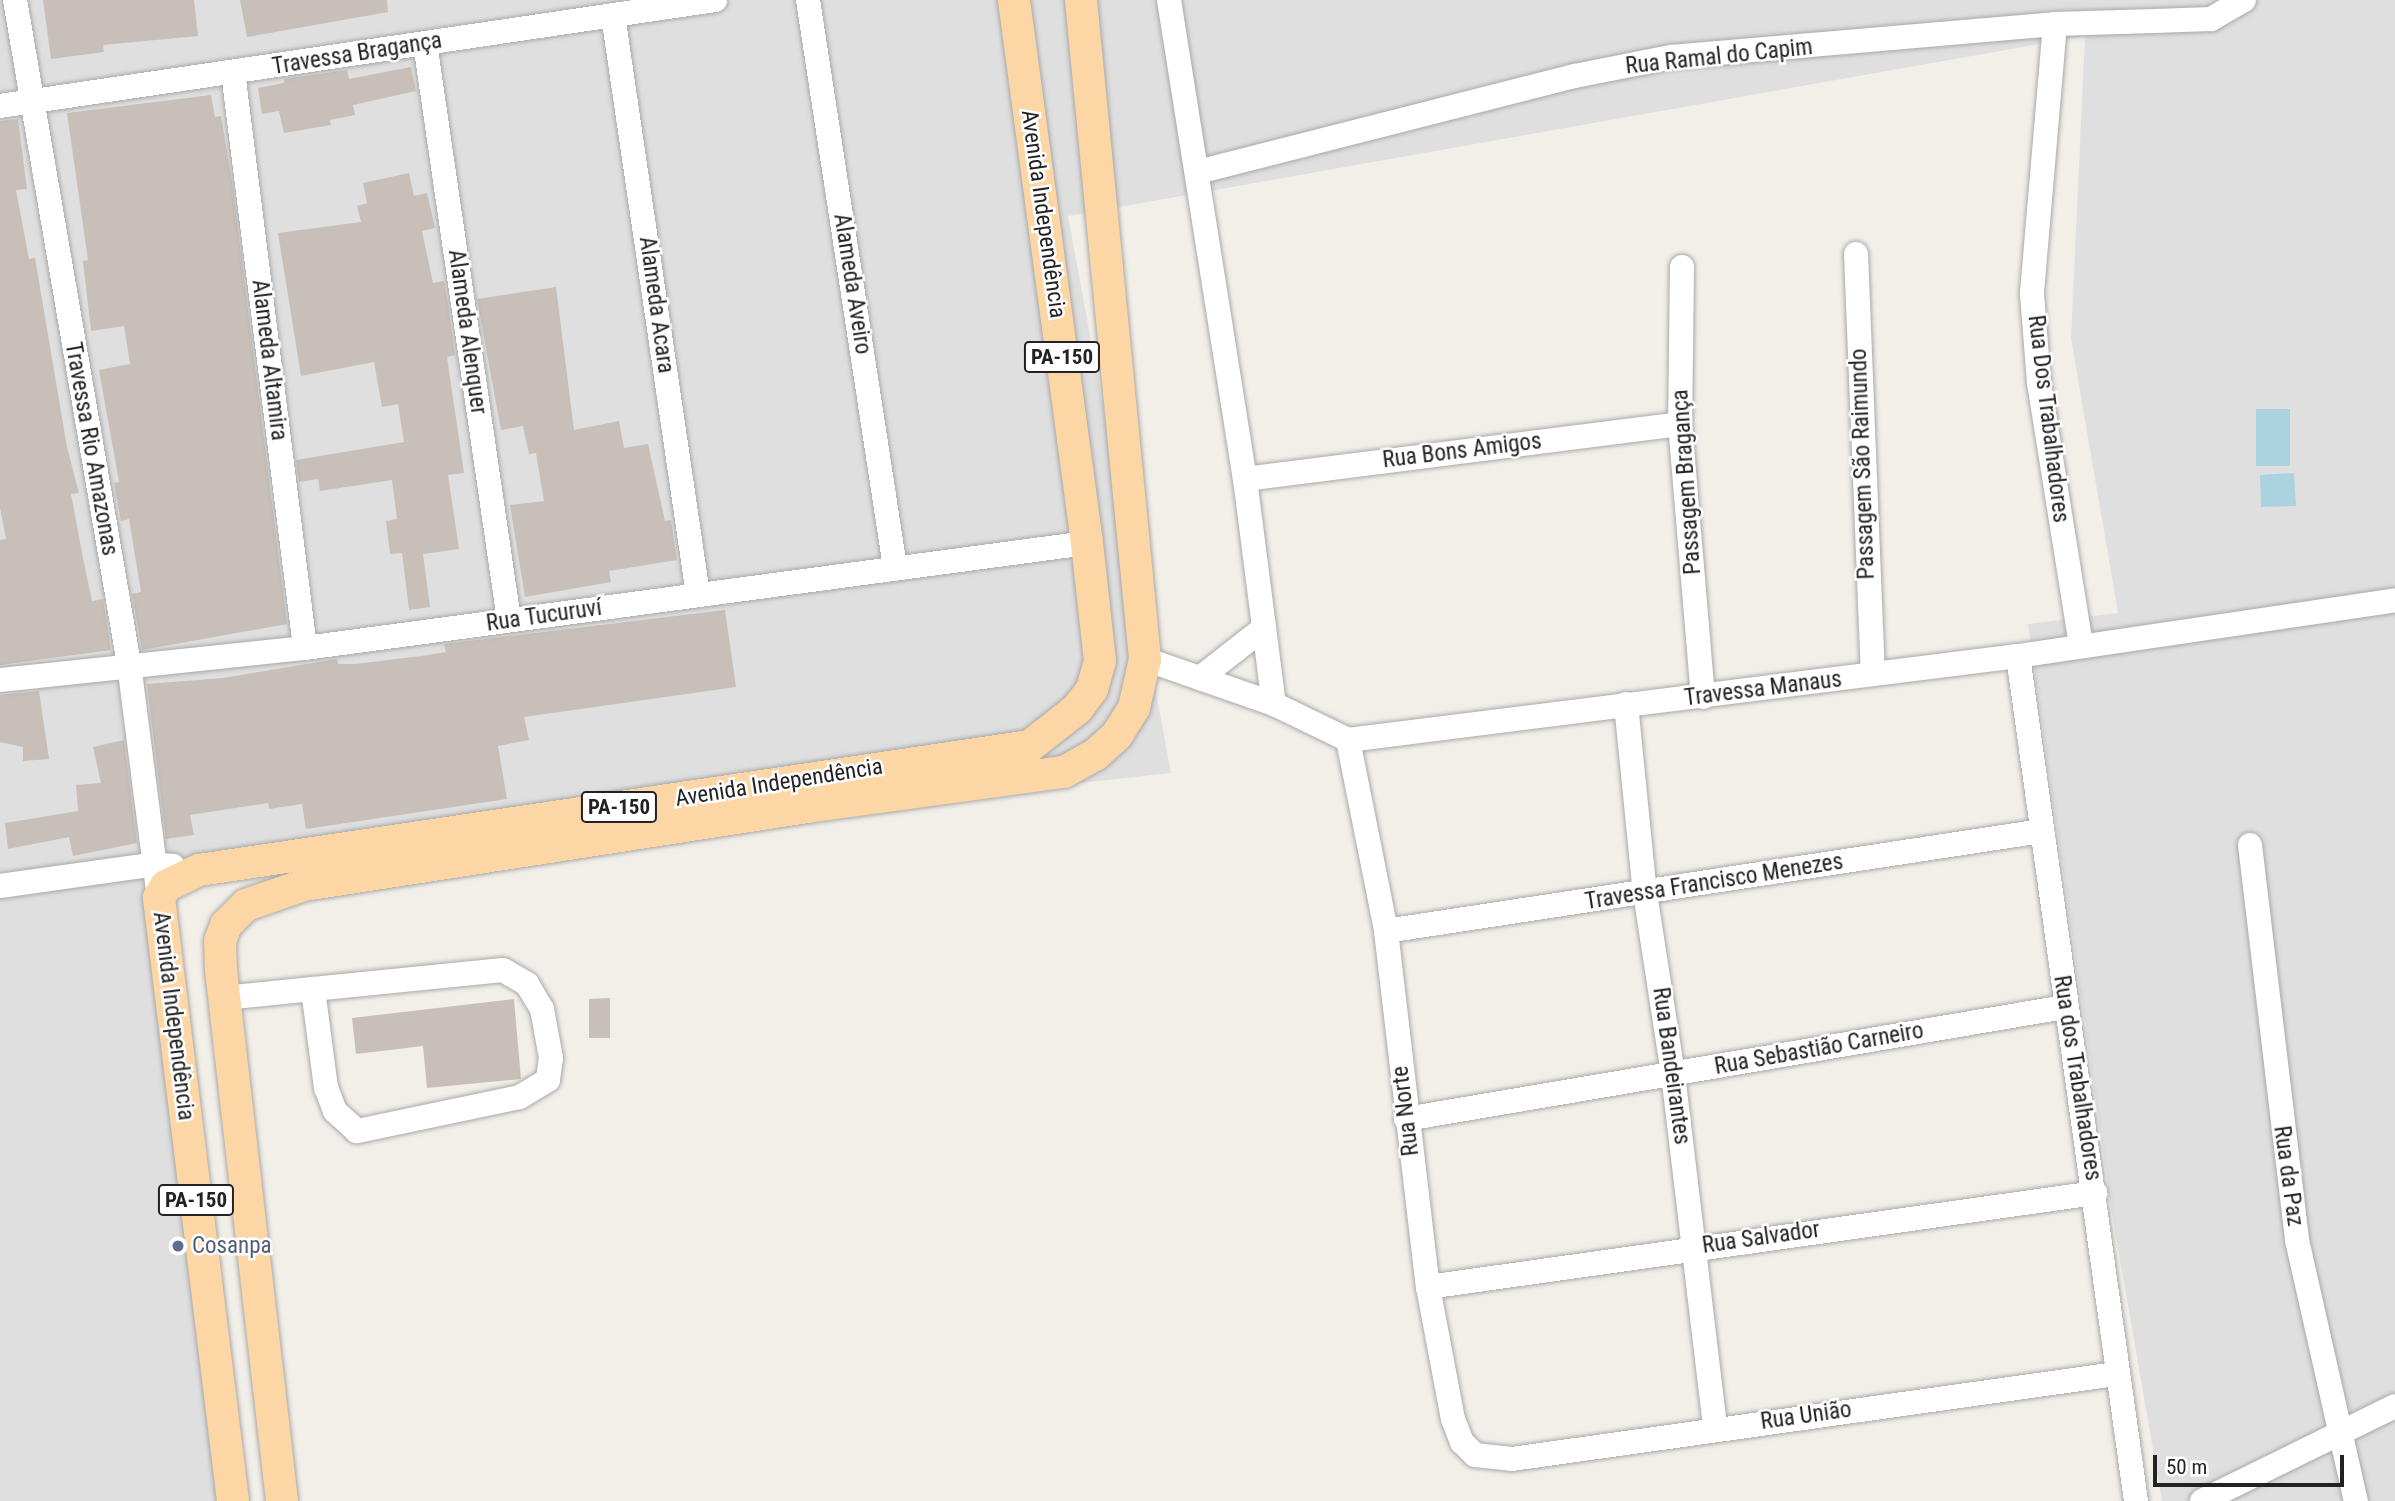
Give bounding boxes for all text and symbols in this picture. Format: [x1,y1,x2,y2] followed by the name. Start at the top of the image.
[270,27,444,81] street label: Travessa Bragança
[1624,33,1814,81] street label: Rua Ramal do Capim
[1015,108,1071,320] street label: Avenida Independência
[827,212,877,356] street label: Alameda Aveiro
[633,235,679,375] street label: Alameda Acara
[442,248,492,416] street label: Alameda Alenquer
[245,278,293,442] street label: Alameda Altamira
[2022,313,2074,525] street label: Rua Dos Trabalhadores
[59,340,123,558] street label: Travessa Rio Amazonas
[1024,340,1100,374] road number: PA-150
[1845,348,1881,580] street label: Passagem São Raimundo
[1667,388,1707,576] street label: Passagem Bragança
[1381,428,1543,474] street label: Rua Bons Amigos
[484,594,604,638] street label: Rua Tucuruví
[1683,666,1843,712] street label: Travessa Manaus
[673,753,885,813] street label: Avenida Independência
[580,790,658,824] road number: PA-150
[1583,848,1845,916] street label: Travessa Francisco Menezes
[147,910,199,1122] street label: Avenida Independência
[2047,973,2107,1183] street label: Rua dos Trabalhadores
[1646,986,1696,1146] street label: Rua Bandeirantes
[1712,1017,1926,1081] street label: Rua Sebastião Carneiro
[1387,1064,1425,1158] street label: Rua Norte
[2267,1124,2309,1228] street label: Rua da Paz
[158,1182,234,1218] road number: PA-150
[1700,1216,1822,1260] street label: Rua Salvador
[192,1232,272,1260] place label: Cosanpa
[170,1238,186,1254] marker: Cosanpa
[1759,1396,1853,1436] street label: Rua União
[2157,1442,2348,1486] scale bar
[2166,1455,2207,1479] text: 50 m

